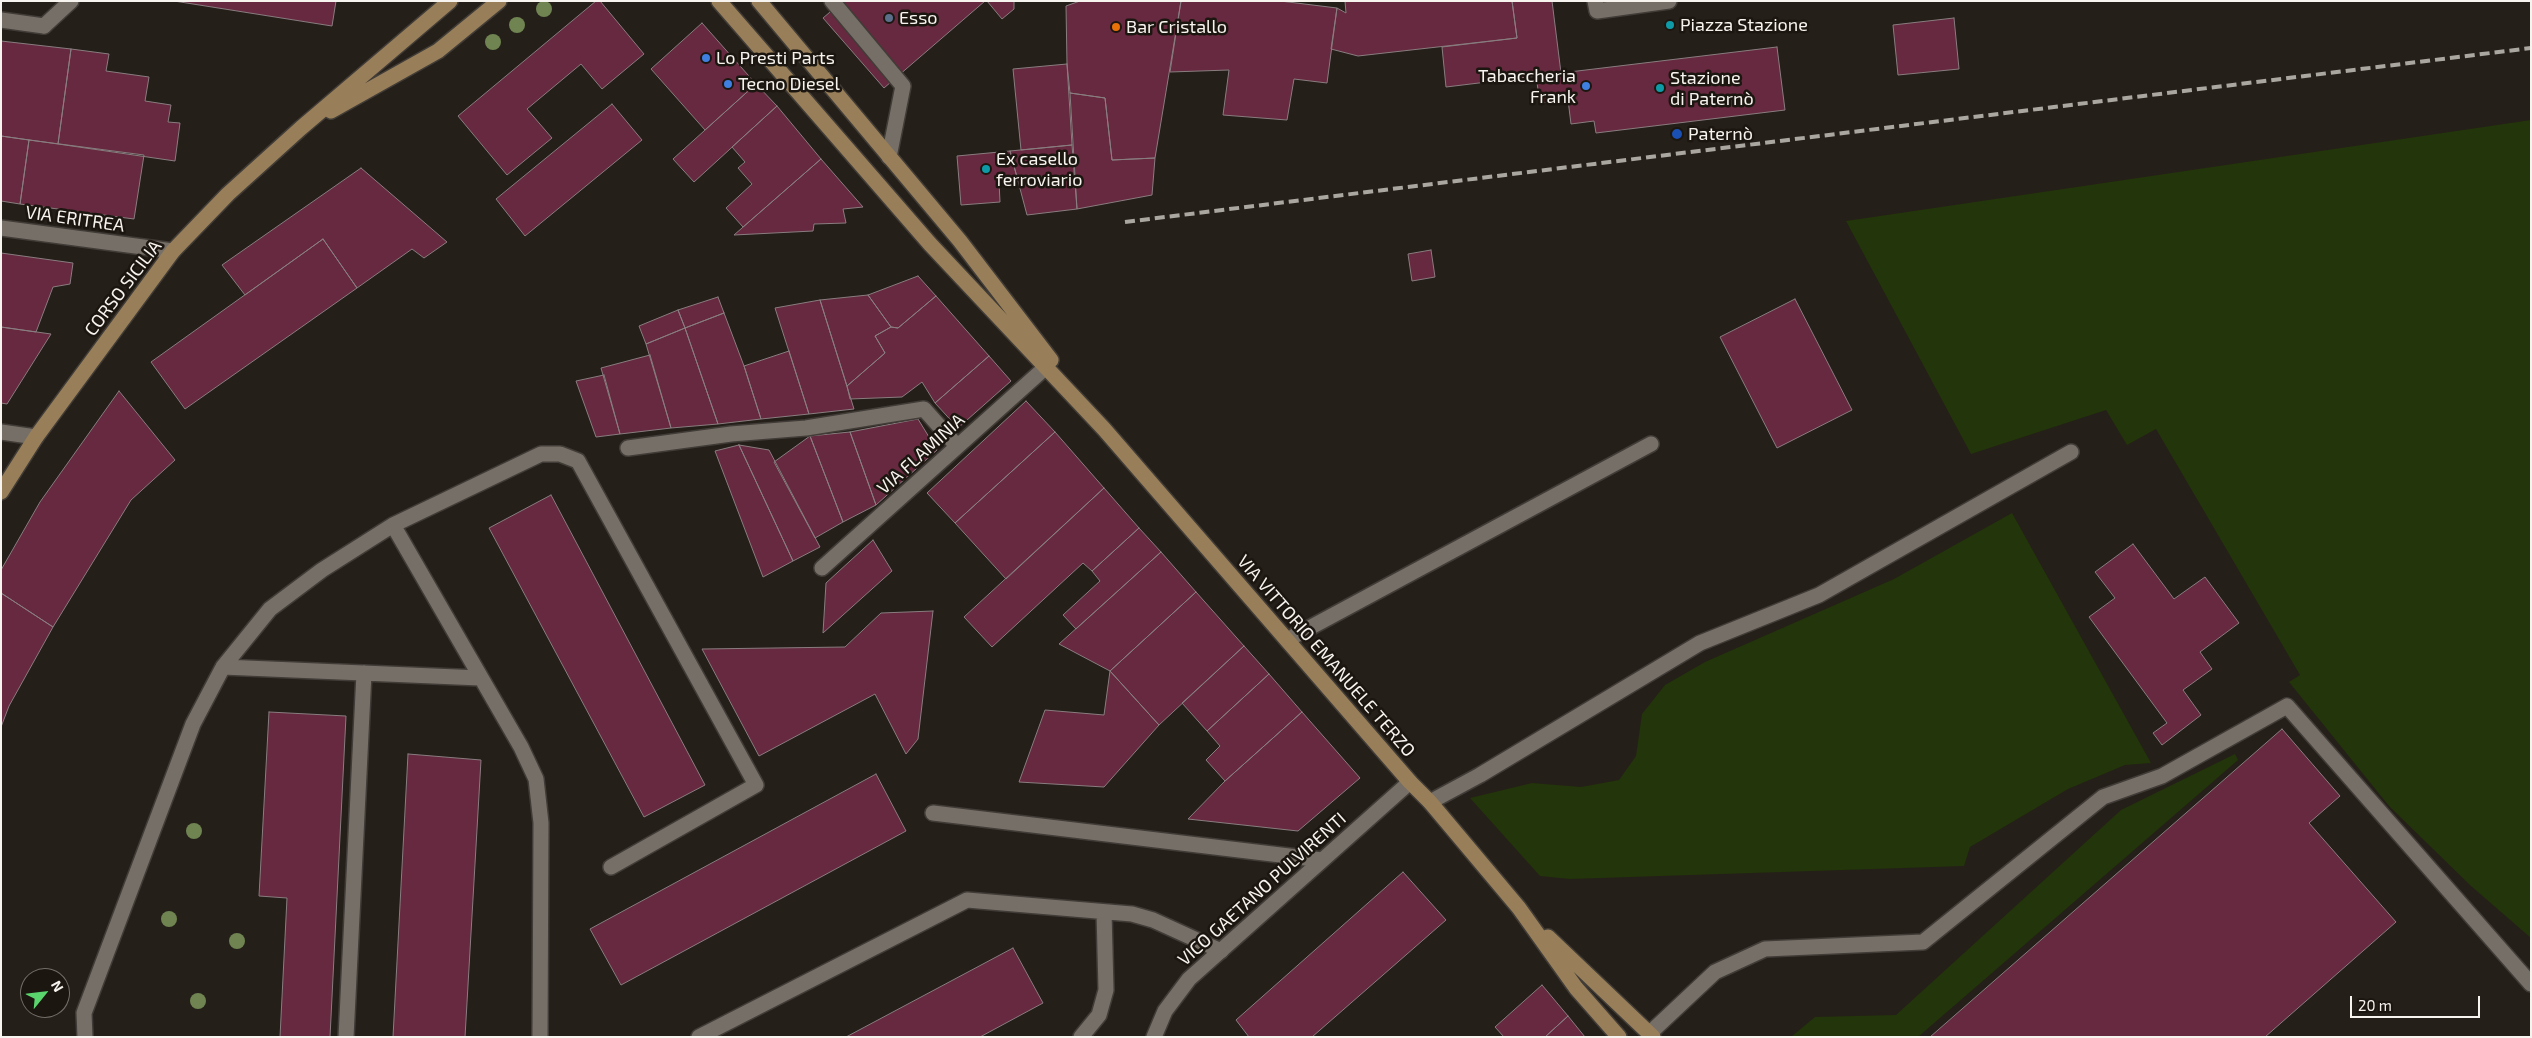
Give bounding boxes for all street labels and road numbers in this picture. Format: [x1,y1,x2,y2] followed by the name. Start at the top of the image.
[24,201,126,237] street label: VIA ERITREA
[80,236,166,340] street label: CORSO SICILIA
[873,409,969,499] street label: VIA FLAMINIA
[1233,551,1419,761] street label: VIA VITTORIO EMANUELE TERZO
[1173,808,1351,970] street label: VICO GAETANO PULVIRENTI

